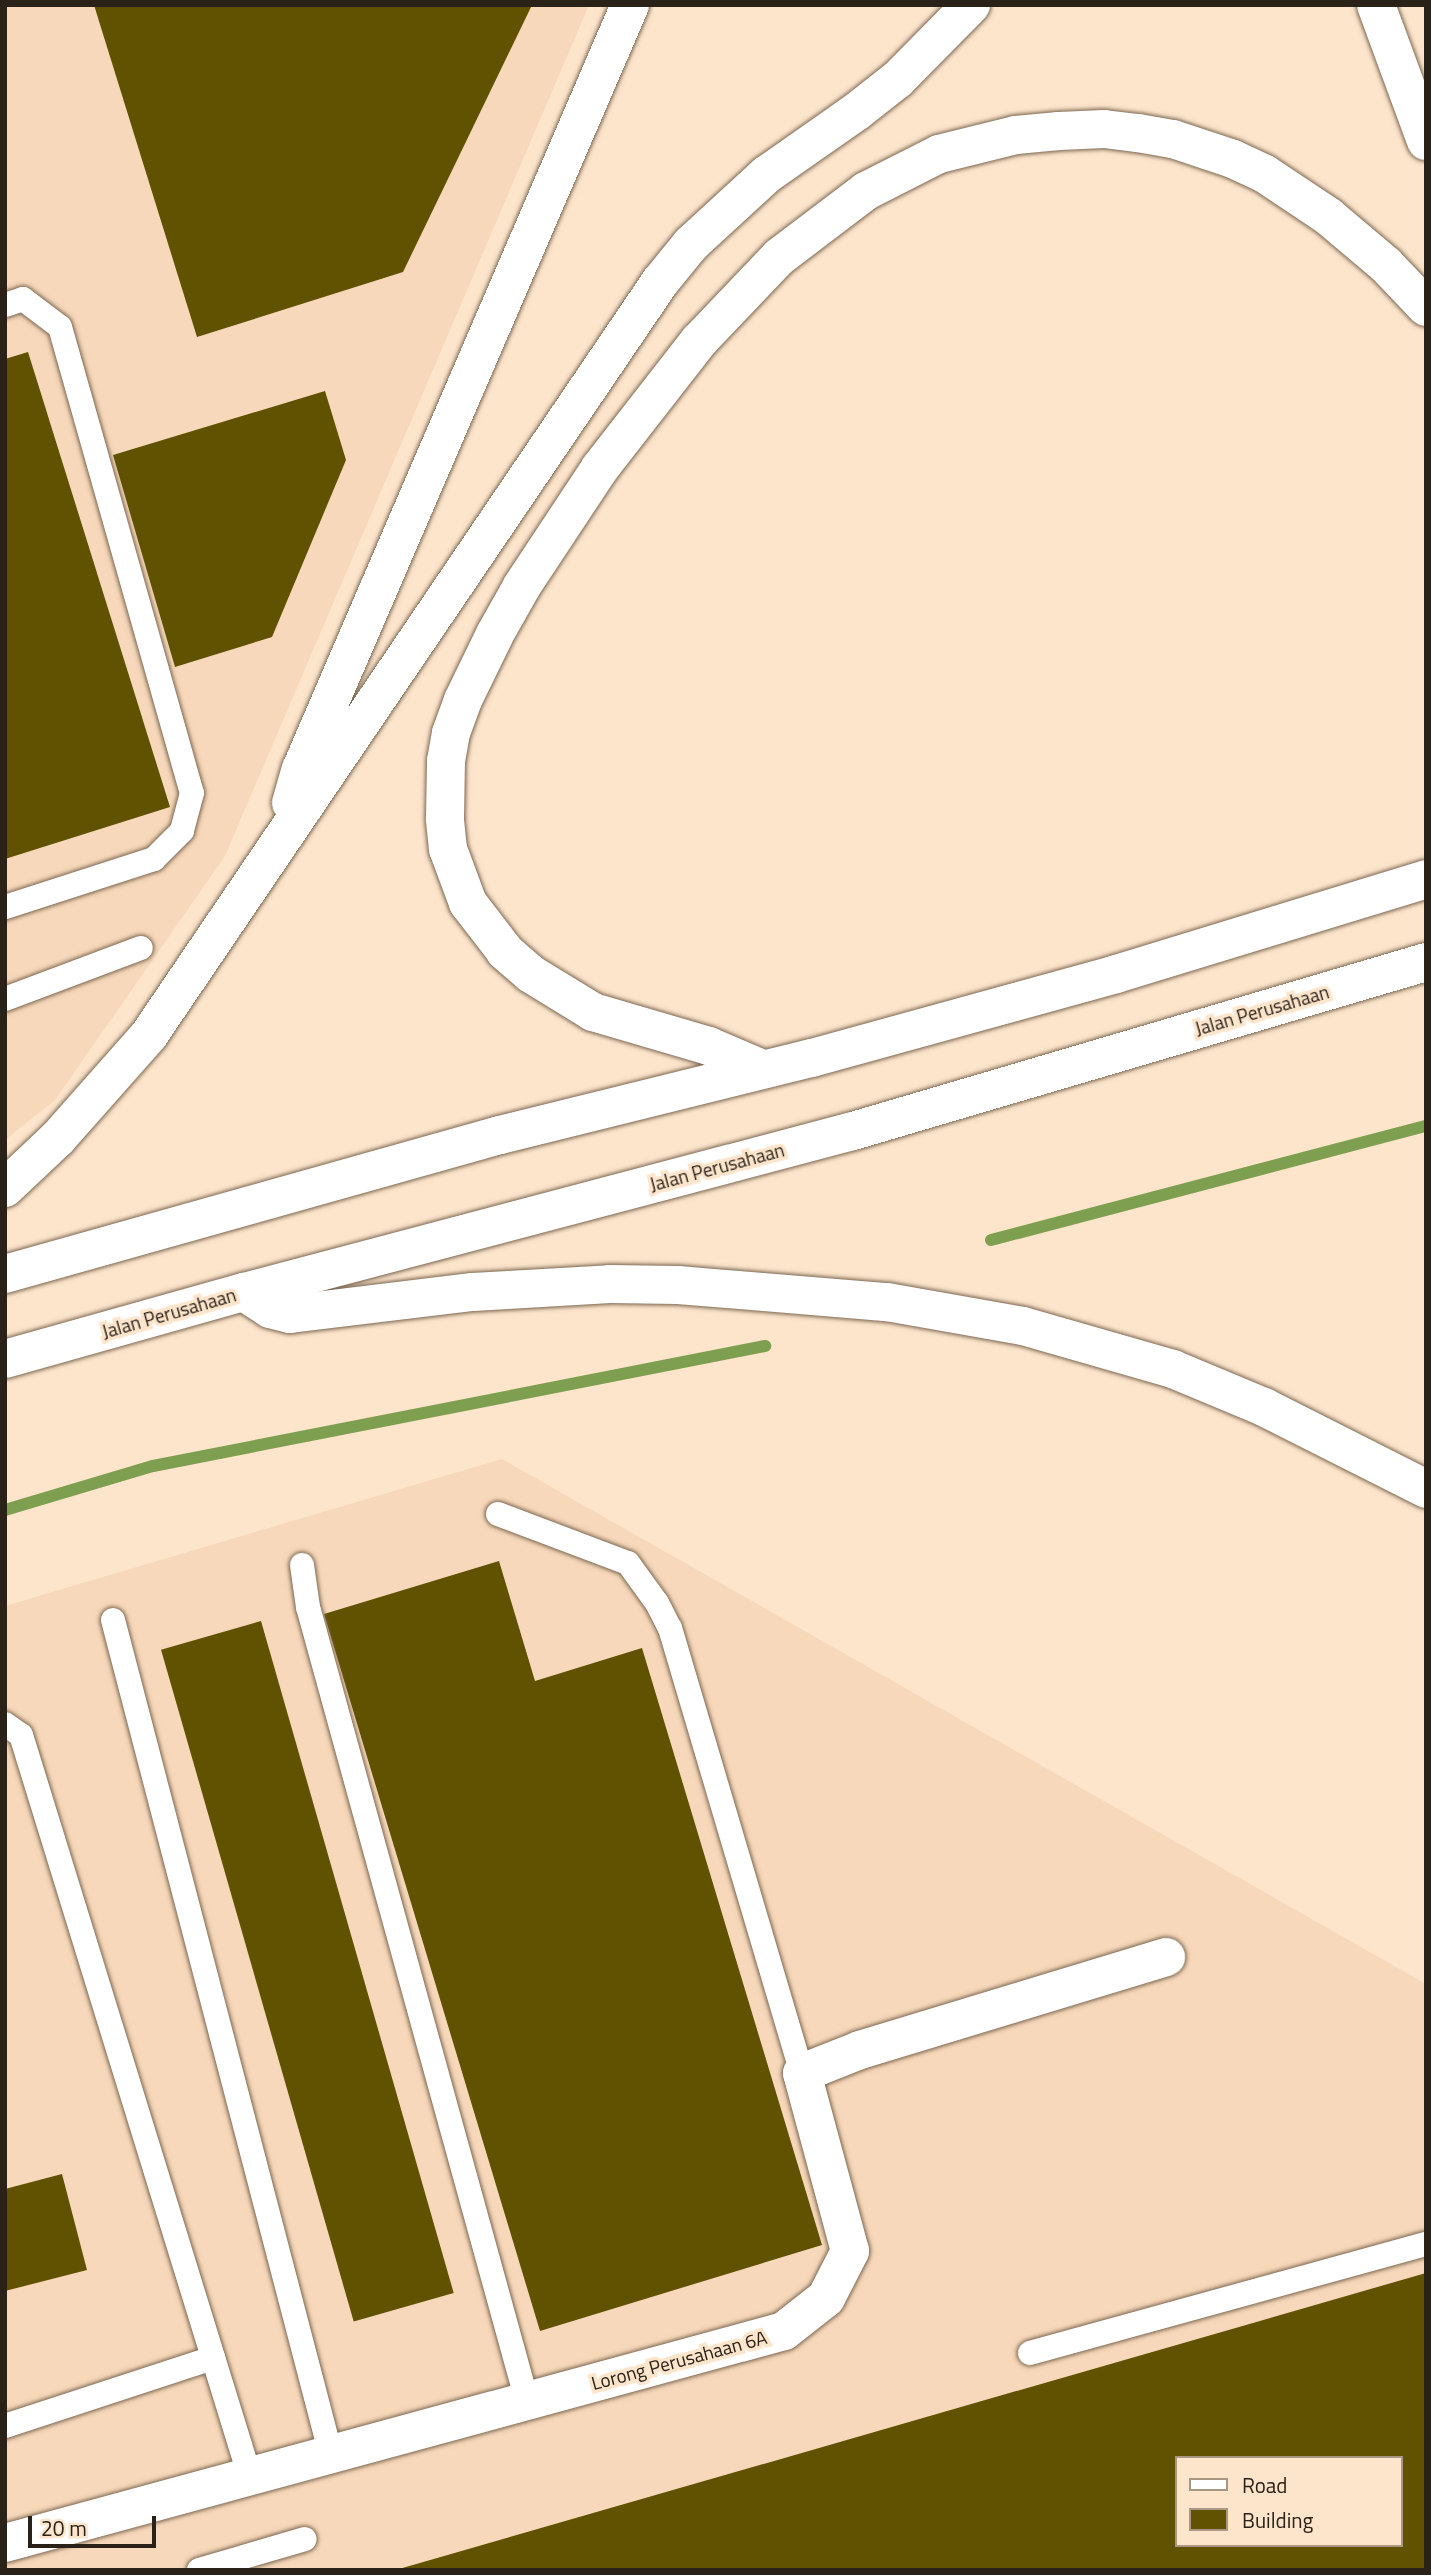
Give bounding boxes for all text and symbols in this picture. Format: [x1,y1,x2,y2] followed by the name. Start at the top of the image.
[1192,980,1332,1040] street label: Jalan Perusahaan
[647,1138,787,1196] street label: Jalan Perusahaan
[99,1283,239,1343] street label: Jalan Perusahaan
[589,2326,769,2394] street label: Lorong Perusahaan 6A
[1176,2456,1403,2547] legend
[1242,2469,1287,2501] text: Road
[32,2502,159,2546] scale bar
[1242,2504,1313,2536] text: Building
[41,2512,87,2544] text: 20 m

